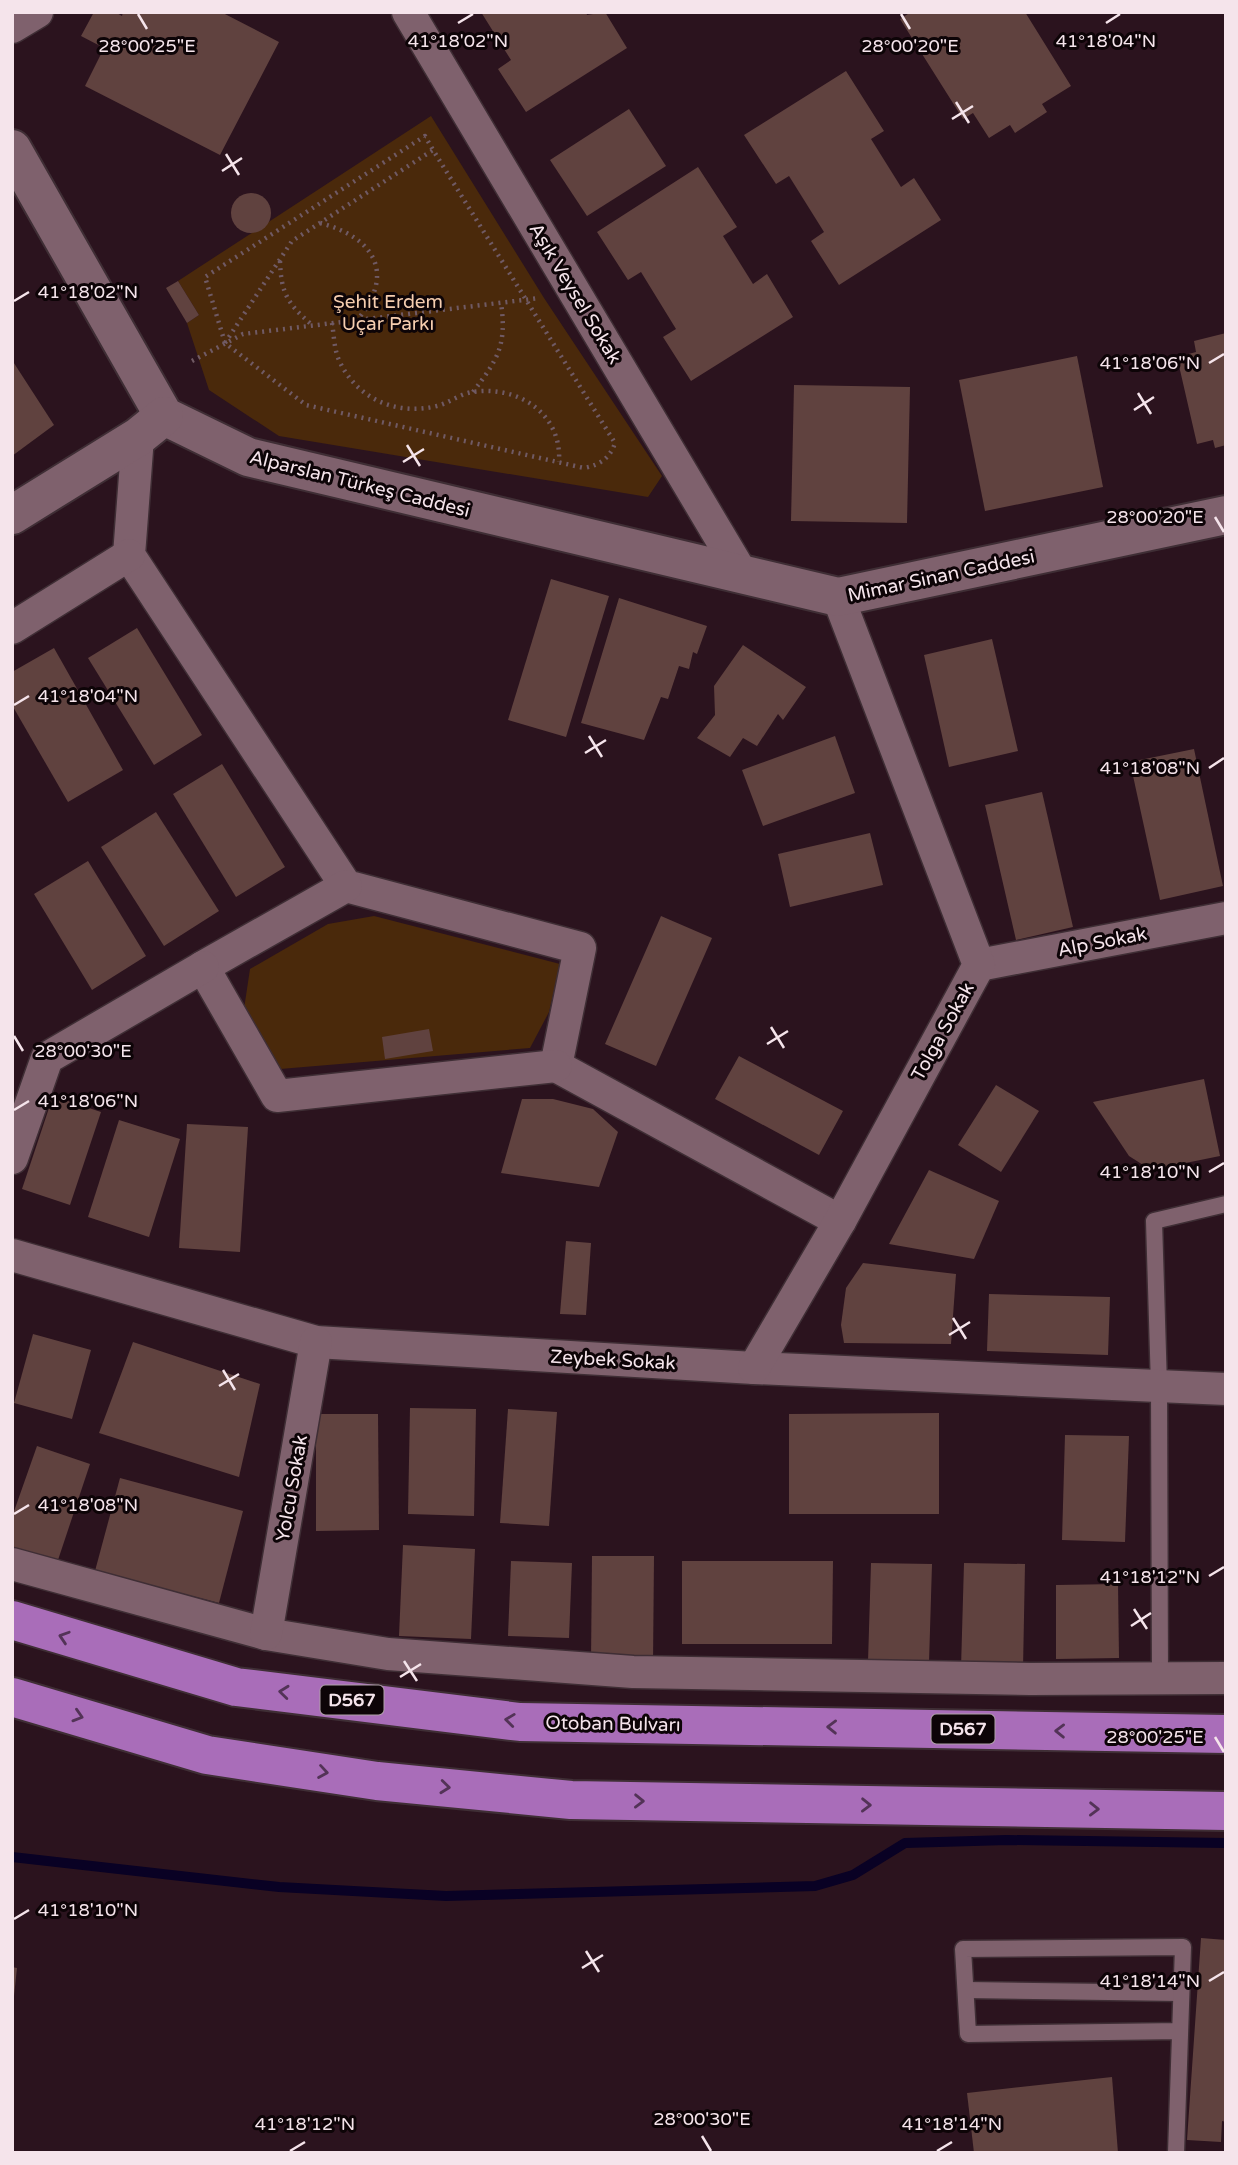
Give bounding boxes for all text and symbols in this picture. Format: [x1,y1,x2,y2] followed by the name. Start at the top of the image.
[408,30,508,52] text: 41°18'02"N
[1056,30,1156,52] text: 41°18'04"N
[98,35,196,57] text: 28°00'25"E
[861,35,959,57] text: 28°00'20"E
[524,219,626,368] street label: Aşık Veysel Sokak
[38,281,138,303] text: 41°18'02"N
[333,291,443,335] park label: Şehit Erdem Uçar Parkı
[1100,352,1200,374] text: 41°18'06"N
[247,446,472,522] street label: Alparslan Türkeş Caddesi
[1106,506,1204,528] text: 28°00'20"E
[846,545,1037,607] street label: Mimar Sinan Caddesi
[38,685,138,707] text: 41°18'04"N
[1100,757,1200,779] text: 41°18'08"N
[1056,923,1149,961] street label: Alp Sokak
[907,979,979,1084] street label: Tolga Sokak
[34,1040,132,1062] text: 28°00'30"E
[38,1090,138,1112] text: 41°18'06"N
[1100,1161,1200,1183] text: 41°18'10"N
[550,1346,676,1374] street label: Zeybek Sokak
[272,1433,312,1543] street label: Yolcu Sokak
[38,1494,138,1516] text: 41°18'08"N
[1100,1566,1200,1588] text: 41°18'12"N
[59,1630,71,1645] one-way arrow
[279,1685,290,1700] one-way arrow
[320,1686,384,1714] road number: D567
[71,1708,83,1723] one-way arrow
[545,1712,681,1736] street label: Otoban Bulvarı
[504,1713,516,1728] one-way arrow
[932,1714,995,1744] road number: D567
[826,1719,837,1734] one-way arrow
[1054,1723,1064,1739] one-way arrow
[1106,1726,1204,1748] text: 28°00'25"E
[317,1765,328,1780] one-way arrow
[440,1780,451,1795] one-way arrow
[634,1793,645,1809] one-way arrow
[862,1797,872,1813] one-way arrow
[1089,1801,1099,1817] one-way arrow
[38,1899,138,1921] text: 41°18'10"N
[1100,1970,1200,1992] text: 41°18'14"N
[653,2108,751,2130] text: 28°00'30"E
[255,2113,355,2135] text: 41°18'12"N
[902,2113,1002,2135] text: 41°18'14"N

